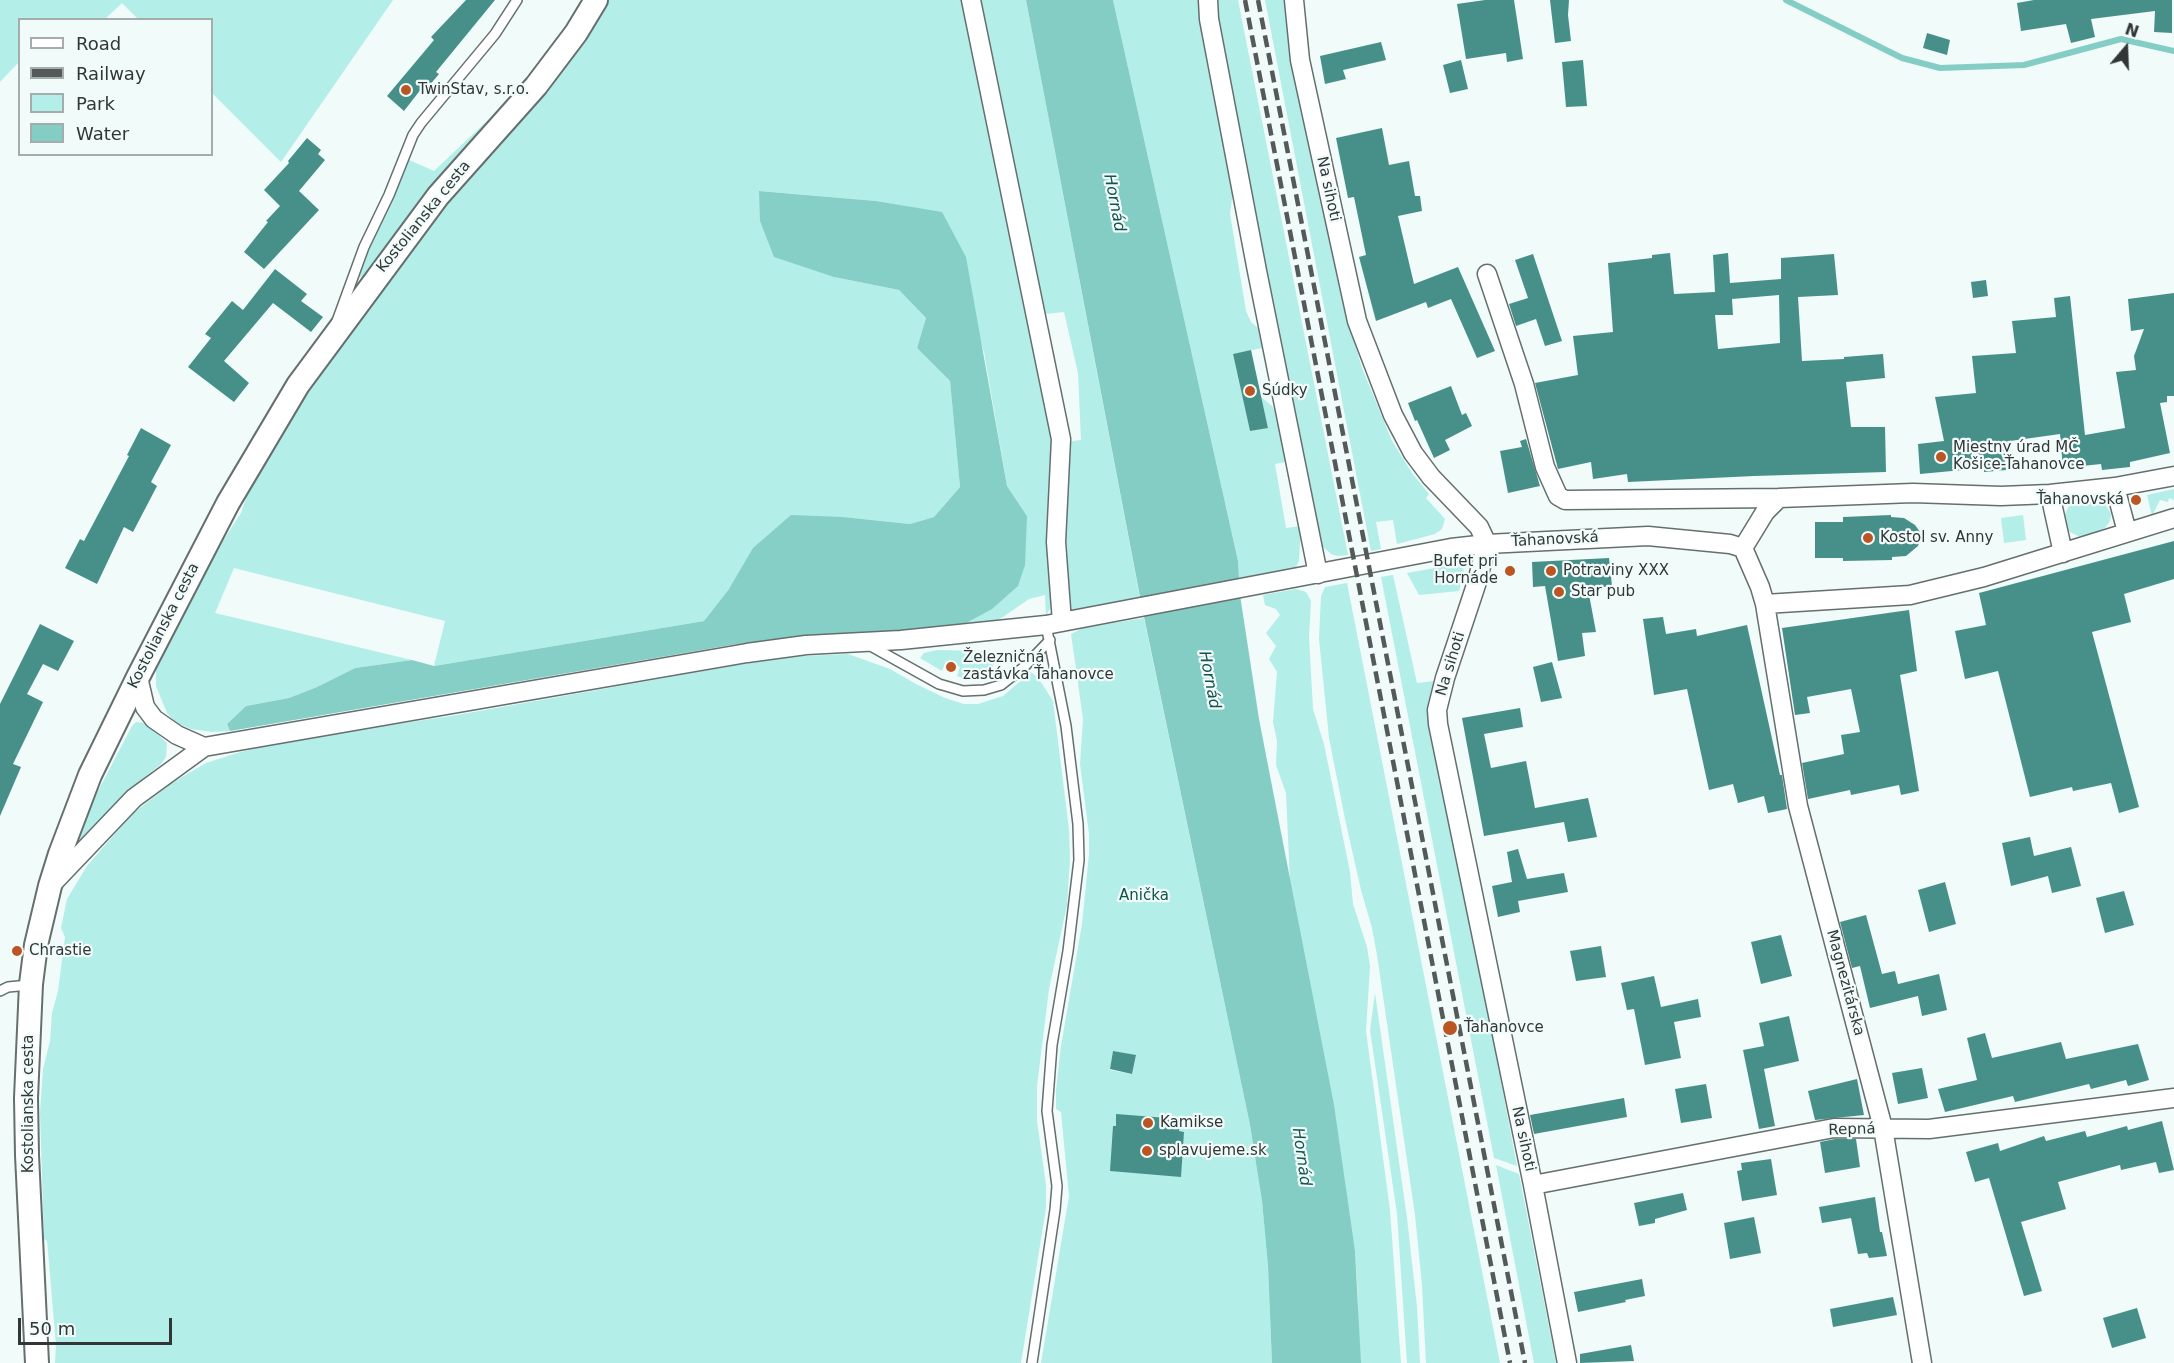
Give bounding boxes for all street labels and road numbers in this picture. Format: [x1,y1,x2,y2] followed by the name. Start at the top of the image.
[1312,155,1344,223] street label: Na sihoti
[373,157,475,277] street label: Kostolianska cesta
[1511,529,1599,551] street label: Ťahanovská
[124,560,204,692] street label: Kostolianska cesta
[1433,630,1469,698] street label: Na sihoti
[1822,928,1868,1038] street label: Magnezitárska
[20,1035,38,1173] street label: Kostolianska cesta
[1507,1105,1539,1173] street label: Na sihoti
[1828,1120,1876,1140] street label: Repná

